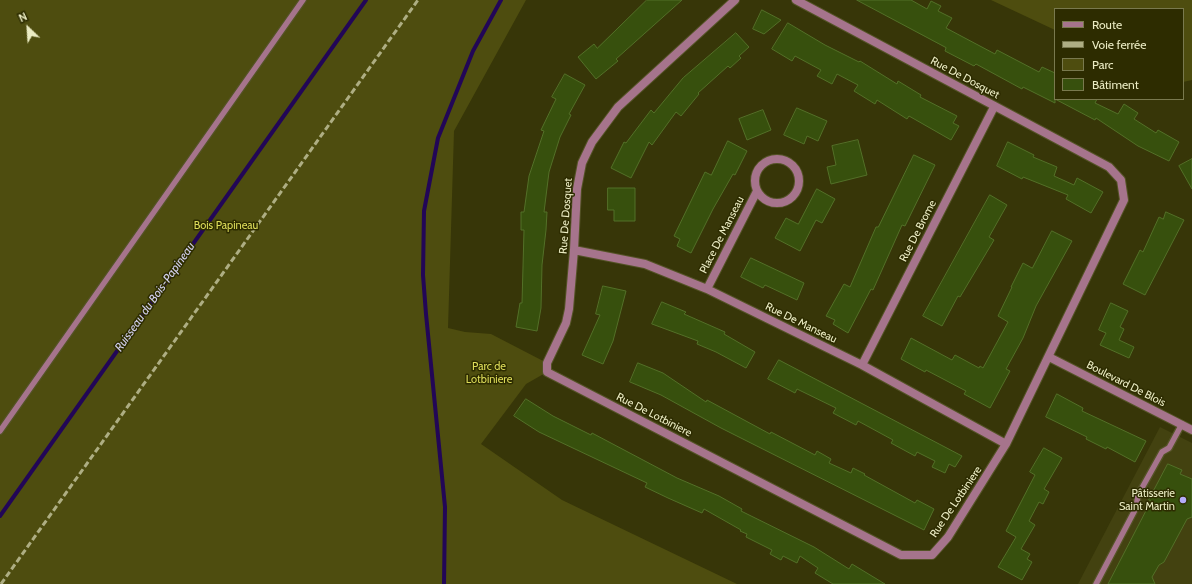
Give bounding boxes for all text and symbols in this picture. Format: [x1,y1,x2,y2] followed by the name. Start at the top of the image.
[8,8,48,48] north arrow
[1054,8,1184,100] legend
[16,9,29,25] text: N
[1092,17,1122,32] text: Route
[1092,37,1146,52] text: Voie ferrée
[928,54,1002,102] street label: Rue De Dosquet
[1092,57,1114,72] text: Parc
[1092,77,1139,92] text: Bâtiment
[557,178,575,254] street label: Rue De Dosquet
[697,194,747,276] street label: Place De Manseau
[897,198,939,264] street label: Rue De Brome
[194,219,258,233] park label: Bois Papineau
[112,240,198,354] water label: Ruisseau du Bois-Papineau
[763,300,839,346] street label: Rue De Manseau
[1084,358,1168,410] street label: Boulevard De Blois
[466,360,512,386] park label: Parc de Lotbiniere
[614,390,694,440] street label: Rue De Lotbiniere
[927,464,985,540] street label: Rue De Lotbiniere
[1119,487,1175,513] place label: Pâtisserie Saint Martin
[1178,495,1188,505] marker: Pâtisserie Saint Martin

